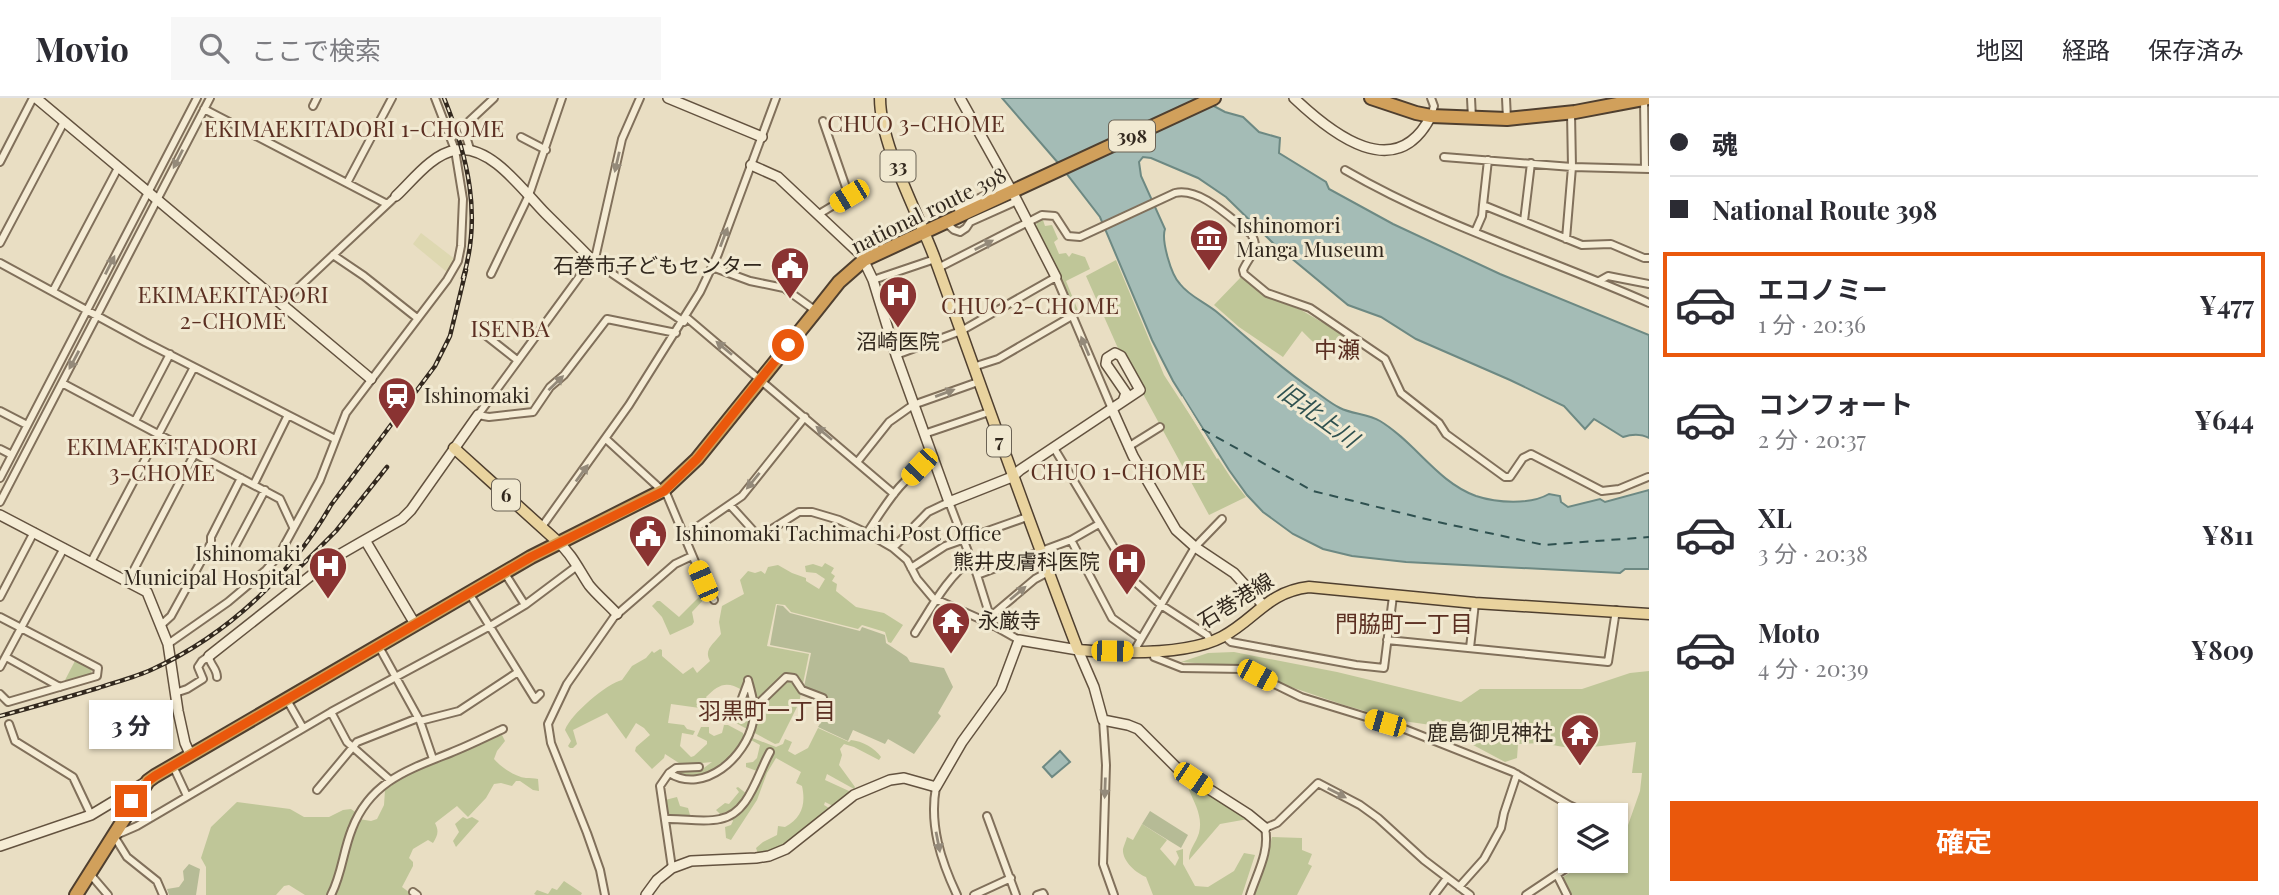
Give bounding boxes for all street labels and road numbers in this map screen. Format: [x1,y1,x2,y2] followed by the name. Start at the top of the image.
[1109,120,1155,152] road number: 398
[880,150,916,181] road number: 33
[846,160,1010,259] street label: national route 398
[987,426,1011,456] road number: 7
[492,480,520,510] road number: 6
[1192,565,1278,633] street label: 石巻港線

